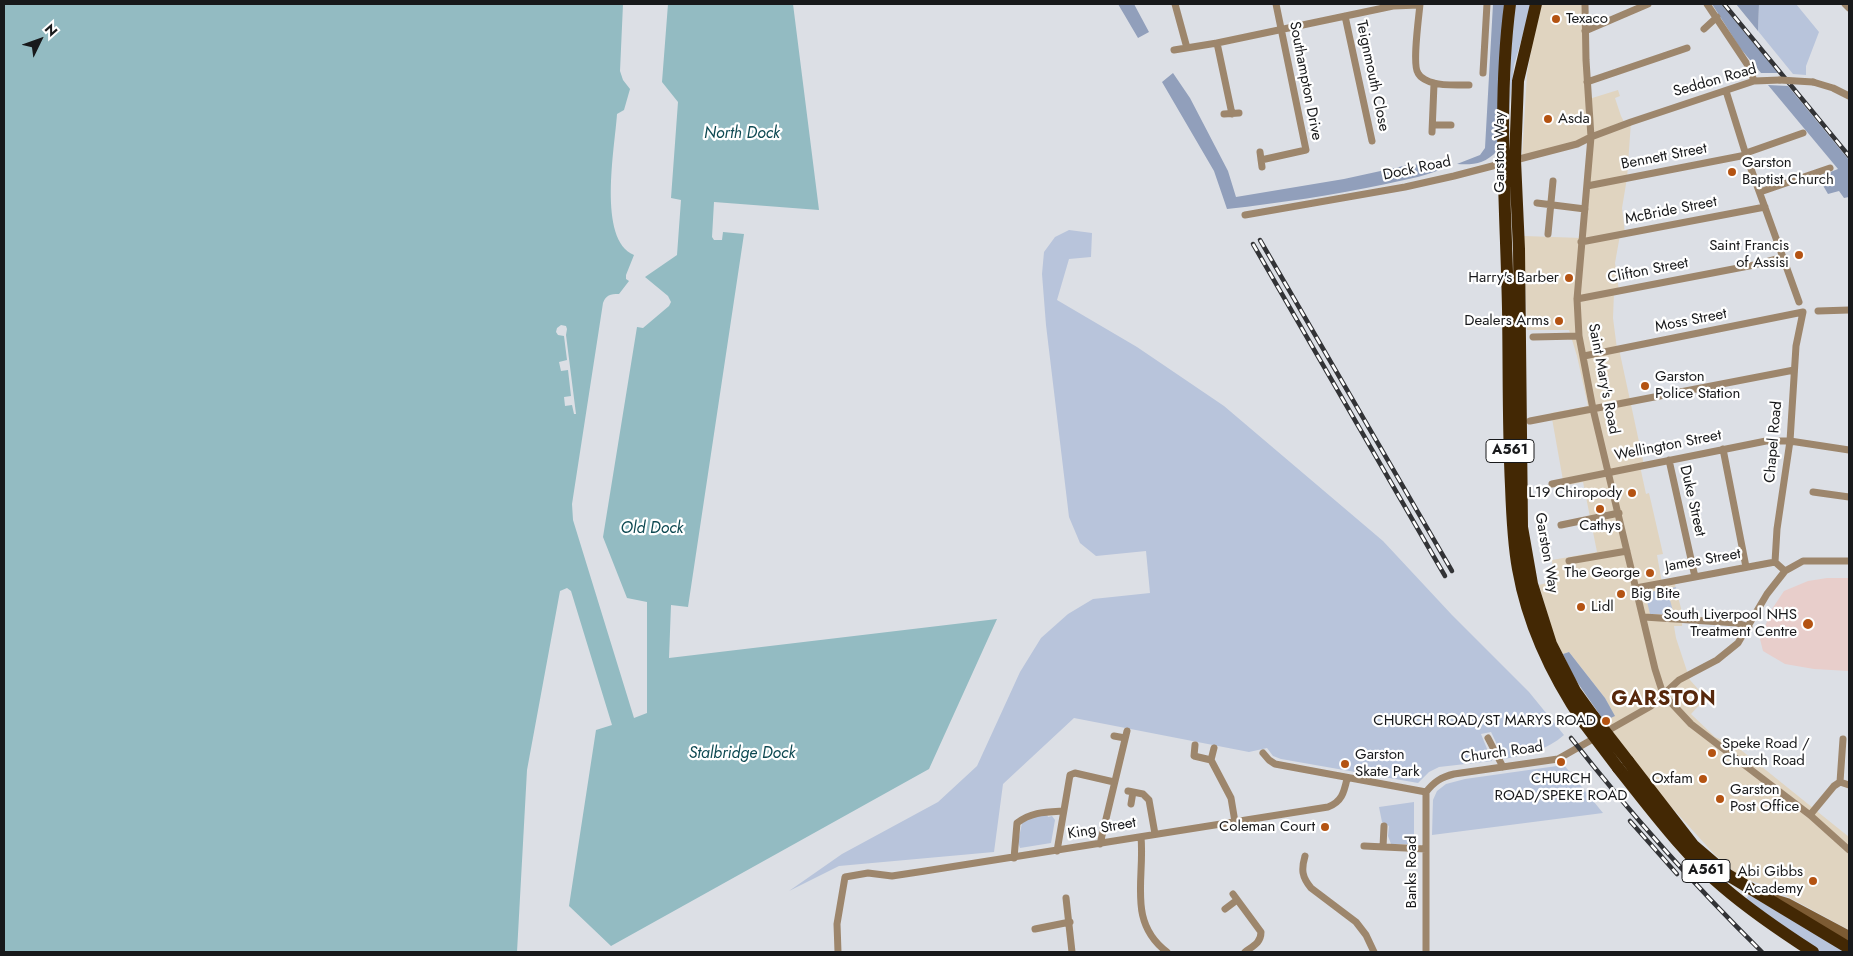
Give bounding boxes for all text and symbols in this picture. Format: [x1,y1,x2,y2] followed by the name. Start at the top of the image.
[1566,10,1608,28] place label: Texaco
[1550,13,1562,25] marker: Texaco
[15,15,65,65] north arrow
[40,19,62,41] text: N
[1351,19,1393,133] street label: Teignmouth Close
[1285,20,1325,142] street label: Southampton Drive
[1671,61,1759,101] street label: Seddon Road
[1558,110,1590,128] place label: Asda
[1491,111,1509,193] street label: Garston Way
[1542,113,1554,125] marker: Asda
[704,124,780,144] water label: North Dock
[1620,140,1708,174] street label: Bennett Street
[1381,153,1453,185] street label: Dock Road
[1742,154,1834,189] place label: Garston Baptist Church
[1726,166,1738,178] marker: Garston Baptist Church
[1623,193,1719,229] street label: McBride Street
[1709,237,1789,272] place label: Saint Francis of Assisi
[1793,249,1805,261] marker: Saint Francis of Assisi
[1606,254,1690,288] street label: Clifton Street
[1468,269,1559,287] place label: Harry's Barber
[1563,272,1575,284] marker: Harry's Barber
[1654,305,1728,337] street label: Moss Street
[1464,312,1549,330] place label: Dealers Arms
[1553,315,1565,327] marker: Dealers Arms
[1583,322,1623,436] street label: Saint Mary's Road
[1655,368,1740,403] place label: Garston Police Station
[1639,380,1651,392] marker: Garston Police Station
[1761,400,1787,484] street label: Chapel Road
[1613,427,1723,465] street label: Wellington Street
[1486,440,1534,462] road number: A561
[1675,464,1709,538] street label: Duke Street
[1528,484,1622,502] place label: L19 Chiropody
[1626,487,1638,499] marker: L19 Chiropody
[1594,503,1606,515] marker: Cathys
[1530,511,1562,595] street label: Garston Way
[1579,517,1621,535] place label: Cathys
[621,519,683,539] water label: Old Dock
[1664,545,1742,577] street label: James Street
[1564,564,1640,582] place label: The George
[1644,567,1656,579] marker: The George
[1631,585,1680,603] place label: Big Bite
[1615,588,1627,600] marker: Big Bite
[1591,598,1614,616] place label: Lidl
[1575,601,1587,613] marker: Lidl
[1663,606,1797,641] place label: South Liverpool NHS Treatment Centre
[1801,617,1815,631] marker: South Liverpool NHS Treatment Centre
[1610,688,1718,712] district label: GARSTON
[1373,712,1596,730] place label: CHURCH ROAD/ST MARYS ROAD
[1600,715,1612,727] marker: CHURCH ROAD/ST MARYS ROAD
[1722,735,1810,770] place label: Speke Road / Church Road
[1460,738,1544,768] street label: Church Road
[689,744,795,764] water label: Stalbridge Dock
[1355,746,1420,781] place label: Garston Skate Park
[1706,747,1718,759] marker: Speke Road / Church Road
[1555,756,1567,768] marker: CHURCH ROAD/SPEKE ROAD
[1339,758,1351,770] marker: Garston Skate Park
[1495,770,1627,805] place label: CHURCH ROAD/SPEKE ROAD
[1652,770,1693,788] place label: Oxfam
[1697,773,1709,785] marker: Oxfam
[1730,781,1799,816] place label: Garston Post Office
[1714,793,1726,805] marker: Garston Post Office
[1066,814,1138,844] street label: King Street
[1219,818,1315,836] place label: Coleman Court
[1319,821,1331,833] marker: Coleman Court
[1403,836,1421,908] street label: Banks Road
[1682,859,1730,882] road number: A561
[1737,863,1803,898] place label: Abi Gibbs Academy
[1807,875,1819,887] marker: Abi Gibbs Academy

